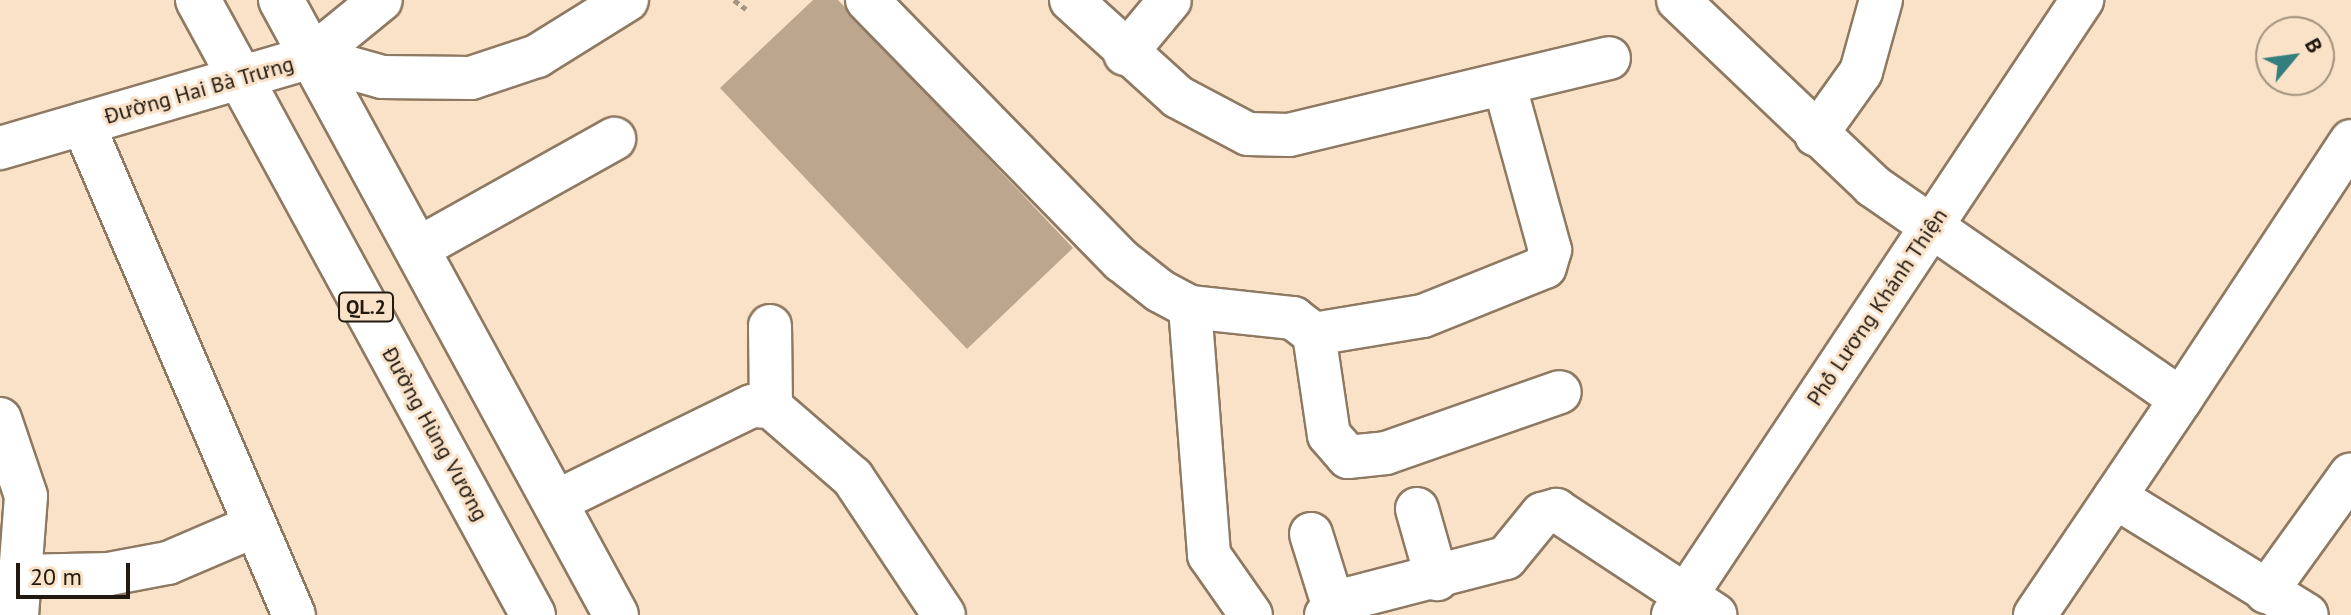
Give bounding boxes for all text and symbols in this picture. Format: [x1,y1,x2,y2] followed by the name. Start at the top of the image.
[2255,16,2335,96] north arrow
[2299,33,2330,58] text: B
[101,50,297,130] street label: Đường Hai Bà Trưng
[1801,203,1953,411] street label: Phố Lương Khánh Thiện
[338,291,394,323] road number: QL.2
[376,342,494,526] street label: Đường Hùng Vương
[20,547,134,597] scale bar
[30,561,82,592] text: 20 m

